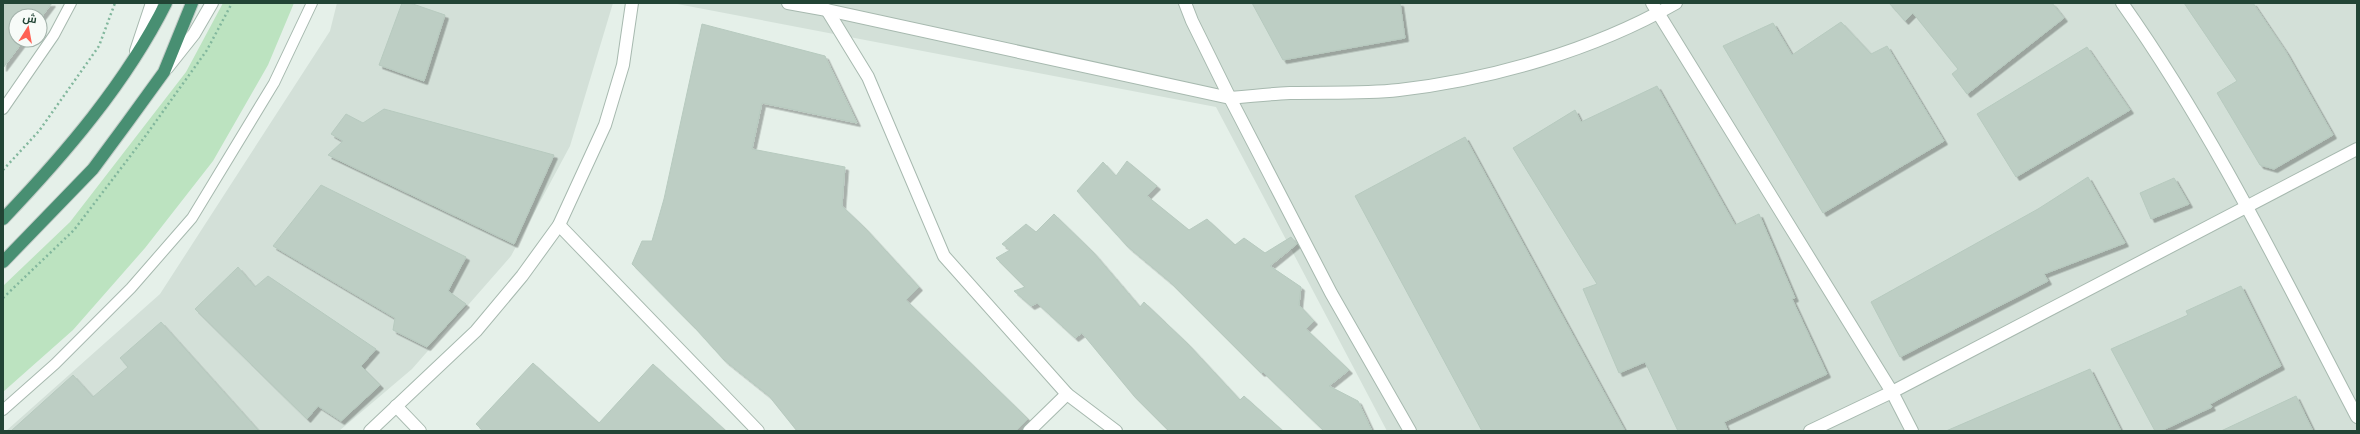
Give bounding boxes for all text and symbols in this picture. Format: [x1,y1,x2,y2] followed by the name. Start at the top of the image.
[8,8,48,48] north arrow
[21,9,38,27] text: ش

